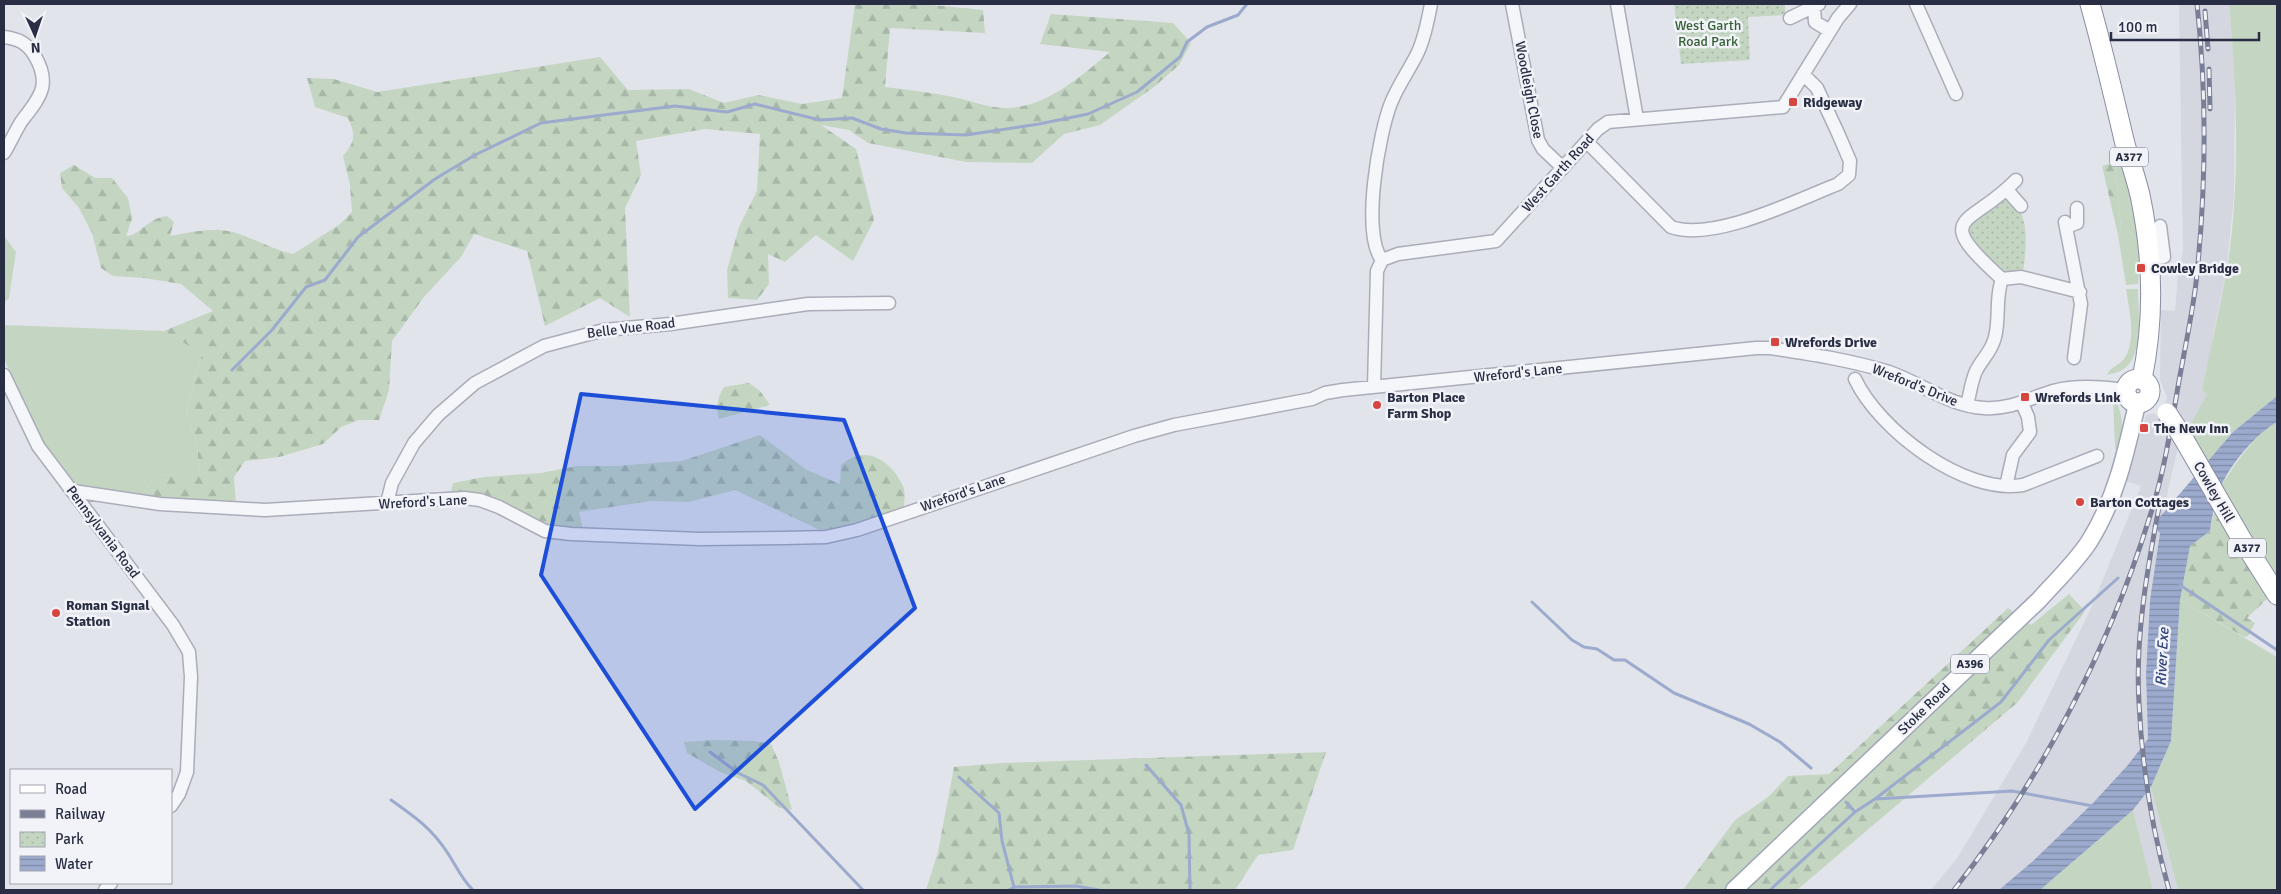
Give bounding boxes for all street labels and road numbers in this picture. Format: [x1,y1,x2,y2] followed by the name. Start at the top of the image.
[1511,40,1547,140] street label: Woodleigh Close
[1518,130,1598,216] street label: West Garth Road
[2110,148,2148,166] road number: A377
[586,314,676,342] street label: Belle Vue Road
[1473,360,1563,386] street label: Wreford's Lane
[1870,360,1960,410] street label: Wreford's Drive
[2190,459,2238,525] street label: Cowley Hill
[918,471,1008,515] street label: Wreford's Lane
[63,482,143,582] street label: Pennsylvania Road
[378,491,468,513] street label: Wreford's Lane
[2228,538,2266,558] road number: A377
[1951,654,1989,674] road number: A396
[1894,680,1954,738] street label: Stoke Road

